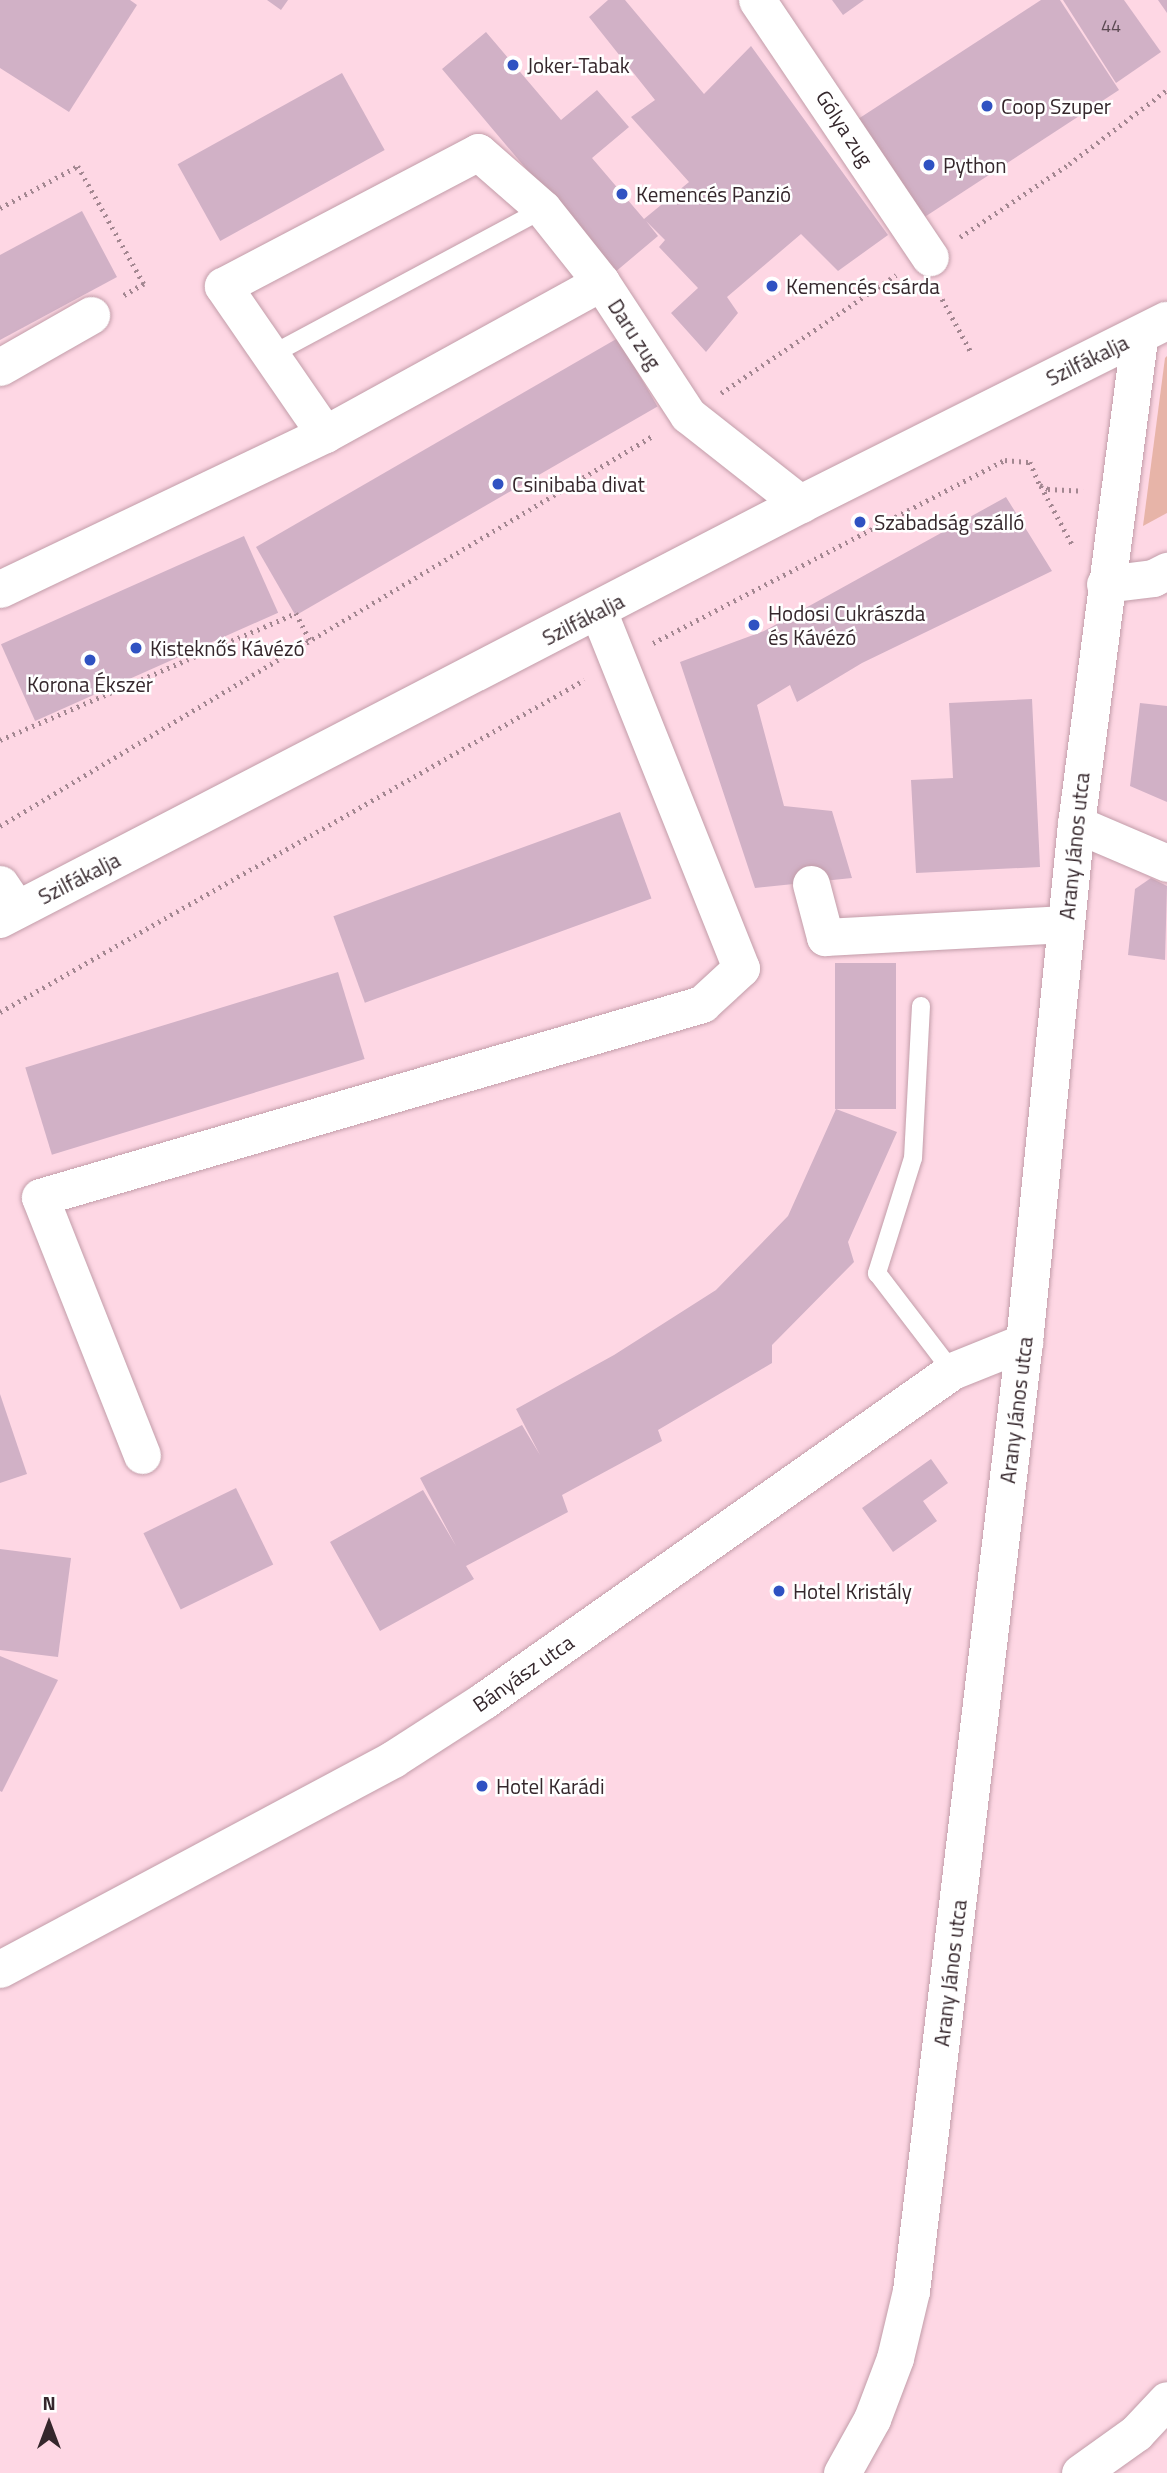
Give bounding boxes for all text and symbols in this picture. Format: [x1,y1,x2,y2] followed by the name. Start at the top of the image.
[1101,15,1121,37] house number: 44
[527,52,630,78] place label: Joker-Tabak
[505,57,521,73] marker: Joker-Tabak
[811,85,879,171] street label: Gólya zug
[1001,93,1111,119] place label: Coop Szuper
[979,98,995,114] marker: Coop Szuper
[943,152,1007,178] place label: Python
[921,157,937,173] marker: Python
[636,181,791,207] place label: Kemencés Panzió
[614,186,630,202] marker: Kemencés Panzió
[786,273,940,299] place label: Kemencés csárda
[764,278,780,294] marker: Kemencés csárda
[603,294,667,374] street label: Daru zug
[1042,329,1132,391] street label: Szilfákalja
[512,471,645,497] place label: Csinibaba divat
[490,476,506,492] marker: Csinibaba divat
[874,509,1024,535] place label: Szabadság szálló
[852,514,868,530] marker: Szabadság szálló
[538,588,628,650] street label: Szilfákalja
[768,600,925,650] place label: Hodosi Cukrászda és Kávézó
[746,617,762,633] marker: Hodosi Cukrászda és Kávézó
[150,635,305,661] place label: Kisteknős Kávézó
[128,640,144,656] marker: Kisteknős Kávézó
[82,652,98,668] marker: Korona Ékszer
[27,671,153,697] place label: Korona Ékszer
[1054,771,1094,921] street label: Arany János utca
[34,847,124,909] street label: Szilfákalja
[994,1335,1038,1485] street label: Arany János utca
[793,1578,912,1604] place label: Hotel Kristály
[771,1583,787,1599] marker: Hotel Kristály
[468,1629,578,1717] street label: Bányász utca
[496,1773,604,1799] place label: Hotel Karádi
[474,1778,490,1794] marker: Hotel Karádi
[928,1898,972,2048] street label: Arany János utca
[42,2388,56,2417] text: N
[14,2389,84,2459] north arrow

